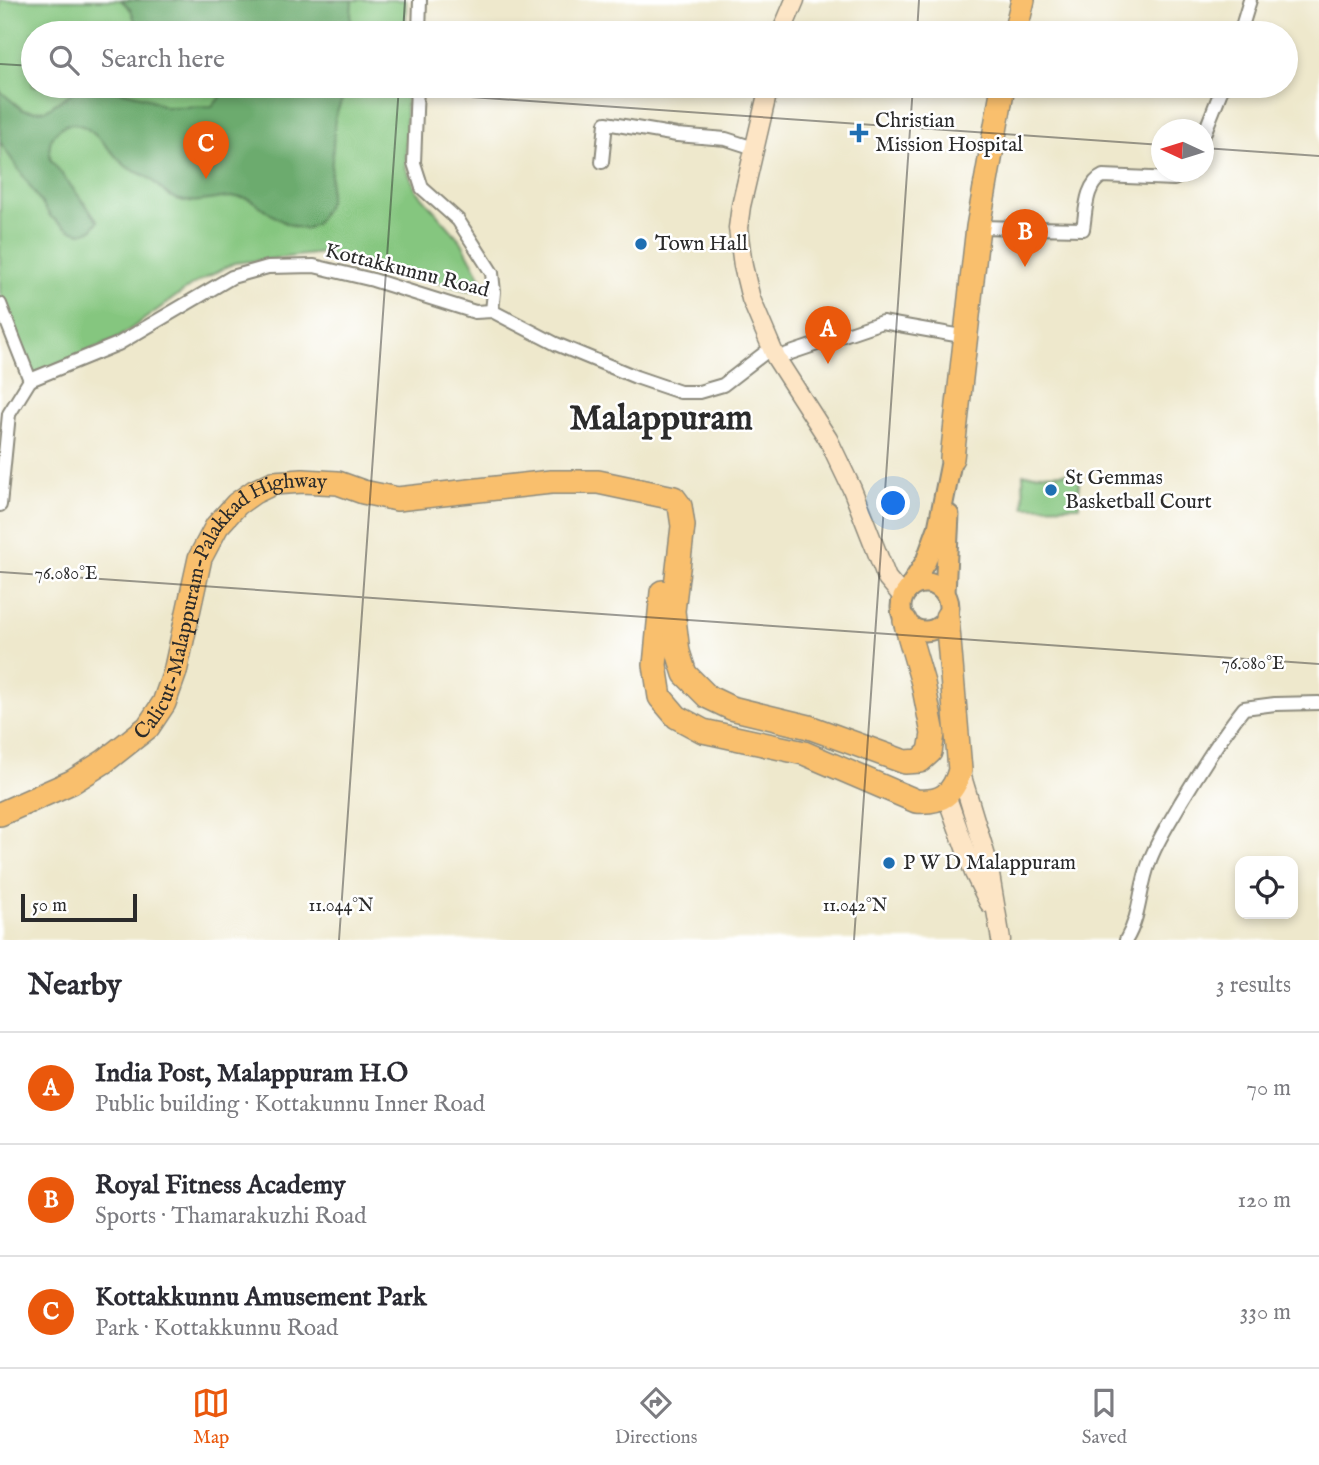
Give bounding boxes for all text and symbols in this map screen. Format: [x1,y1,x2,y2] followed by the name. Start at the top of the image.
[21,21,1298,98] search box
[45,41,83,79] icon: search
[101,43,225,76] text: Search here
[875,108,1023,159] place label: Christian Mission Hospital
[1151,119,1214,182] north arrow
[183,121,229,179] pin: C
[849,123,869,143] marker: Christian Mission Hospital
[1002,209,1048,267] pin: B
[655,231,748,258] place label: Town Hall
[633,236,649,252] marker: Town Hall
[322,238,493,305] street label: Kottakkunnu Road
[805,306,851,364] pin: A
[569,397,753,442] district label: Malappuram
[1065,465,1212,516] place label: St Gemmas Basketball Court
[129,467,329,746] street label: Calicut-Malappuram-Palakkad Highway
[1043,482,1059,498] marker: St Gemmas Basketball Court
[876,486,910,520] your location
[35,563,97,586] text: 76.080°E
[1222,653,1284,676] text: 76.080°E
[903,850,1076,877] place label: P W D Malappuram
[881,855,897,871] marker: P W D Malappuram
[1235,856,1298,919] map controls
[1235,856,1298,919] button: locate
[21,891,136,923] scale bar
[32,894,67,918] text: 50 m
[308,895,374,918] text: 11.044°N
[823,895,888,918] text: 11.042°N
[28,967,121,1005] text: Nearby
[1216,971,1291,1000] text: 3 results
[95,1057,408,1090] text: India Post, Malappuram H.O
[43,1074,59,1103] text: A
[1246,1074,1291,1103] text: 70 m
[95,1090,485,1119] text: Public building · Kottakunnu Inner Road
[95,1169,346,1202] text: Royal Fitness Academy
[43,1186,59,1215] text: B
[1238,1186,1291,1215] text: 120 m
[95,1202,367,1231] text: Sports · Thamarakuzhi Road
[95,1281,427,1314] text: Kottakkunnu Amusement Park
[43,1298,59,1327] text: C
[1240,1298,1291,1327] text: 330 m
[95,1314,338,1343] text: Park · Kottakkunnu Road
[192,1384,230,1450] tab: Map
[615,1384,697,1450] tab: Directions
[1082,1384,1127,1450] tab: Saved

